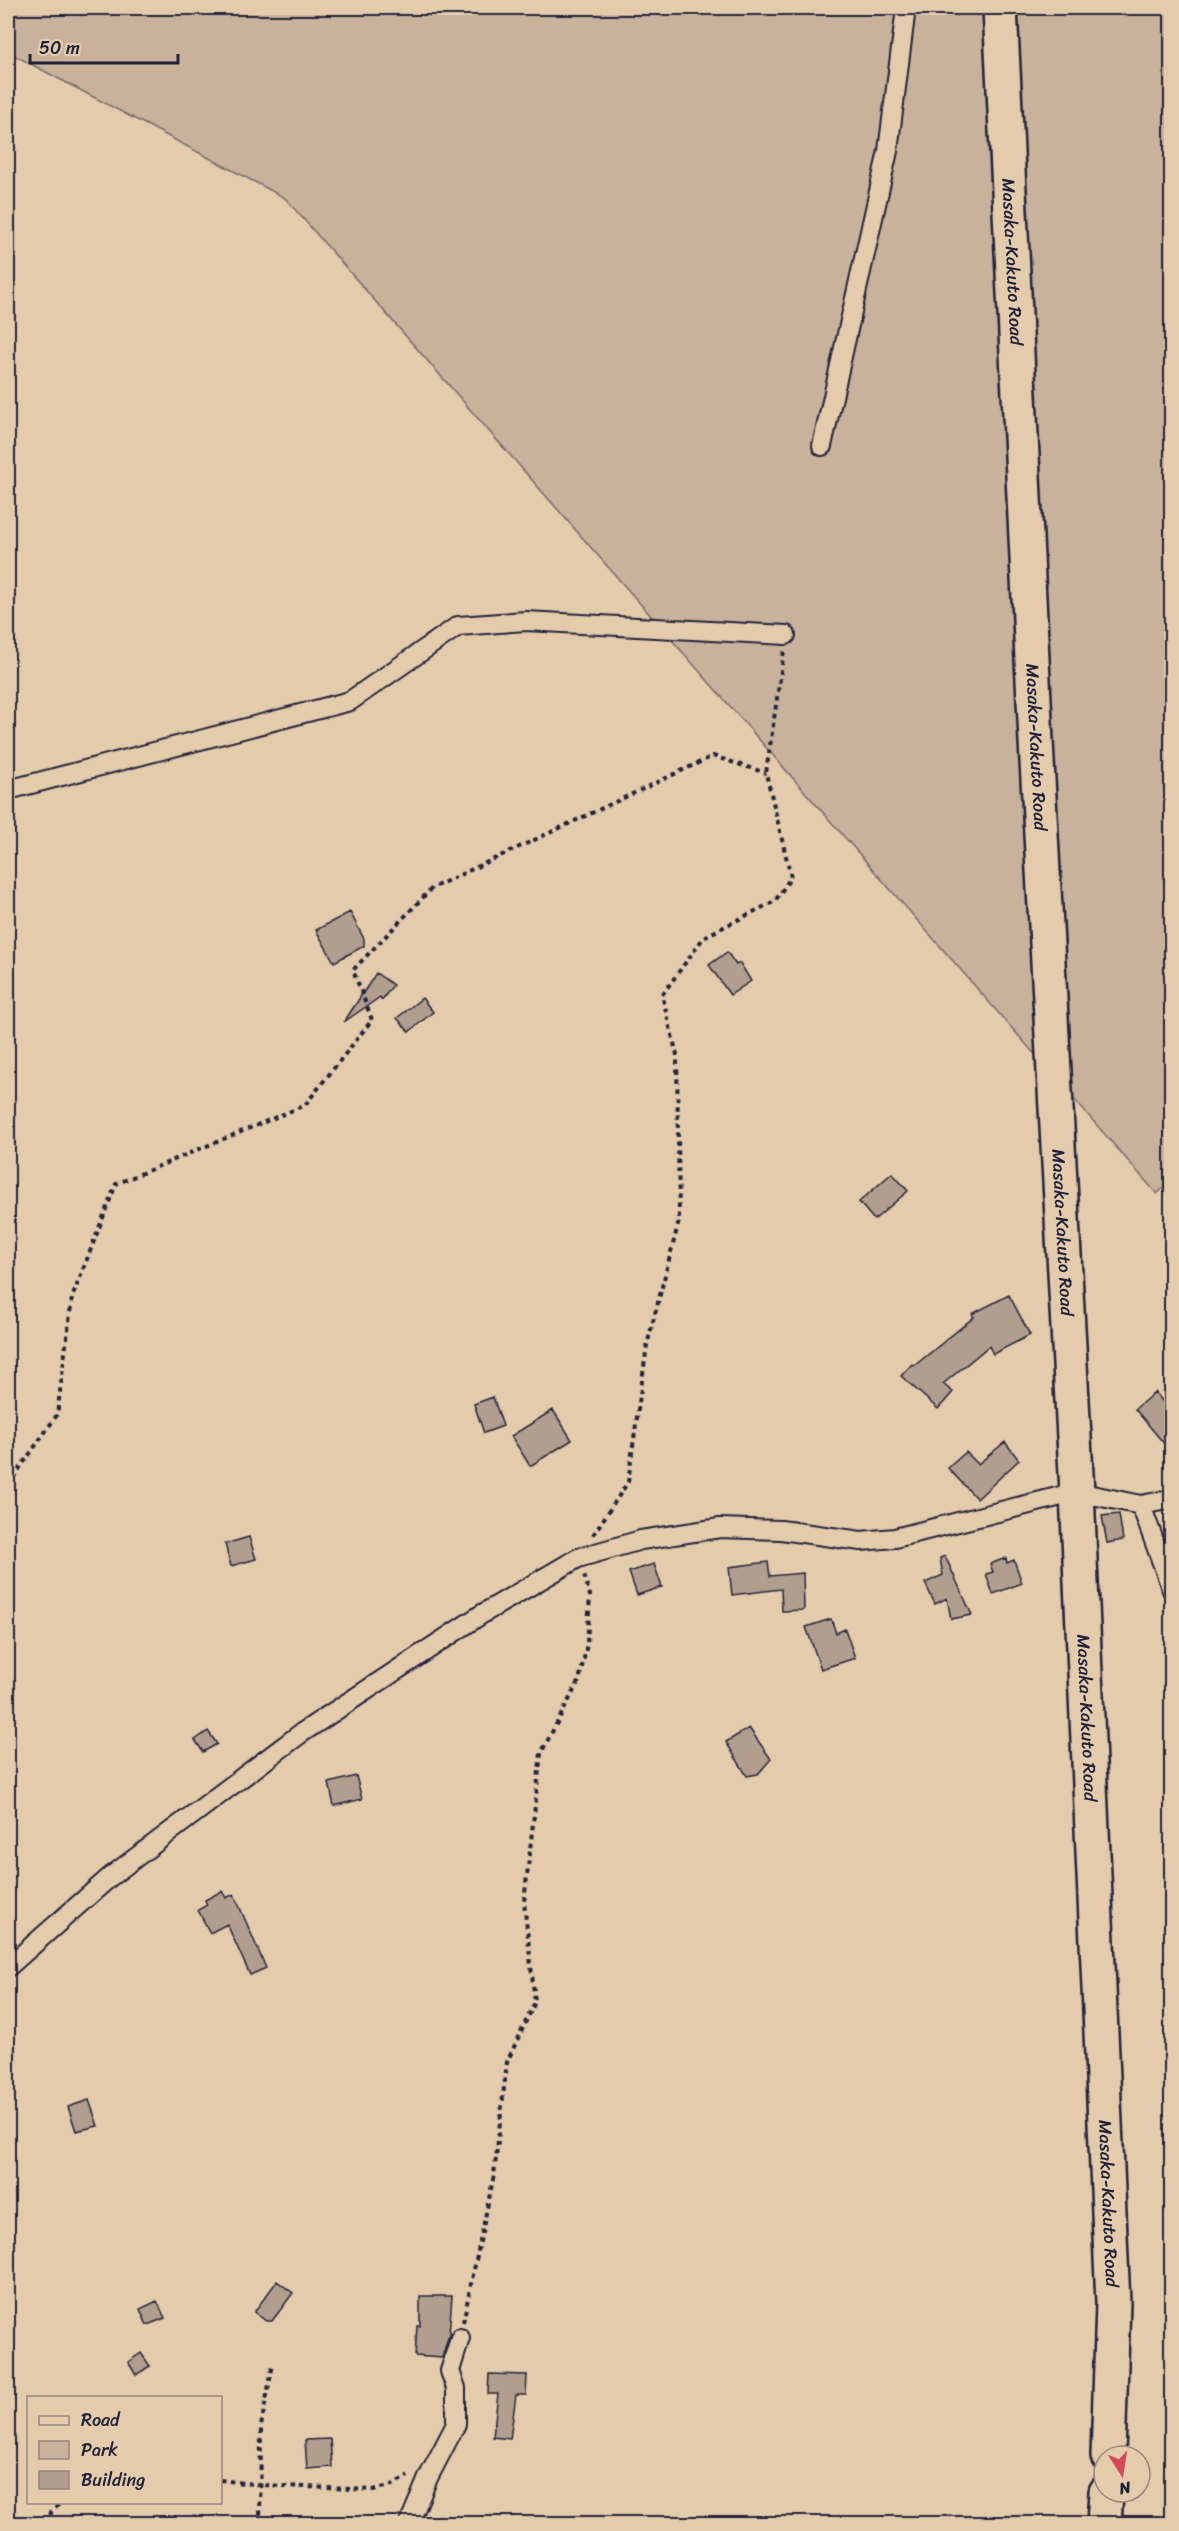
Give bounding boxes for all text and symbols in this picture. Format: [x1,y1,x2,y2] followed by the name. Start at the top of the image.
[30,27,178,65] scale bar
[39,32,80,64] text: 50 m
[992,177,1033,348] street label: Masaka-Kakuto Road
[1016,663,1057,833] street label: Masaka-Kakuto Road
[1042,1148,1083,1318] street label: Masaka-Kakuto Road
[1067,1633,1107,1804] street label: Masaka-Kakuto Road
[1089,2119,1128,2289] street label: Masaka-Kakuto Road
[27,2396,222,2504] legend
[81,2404,121,2436] text: Road
[81,2434,118,2466] text: Park
[1092,2444,1152,2504] north arrow
[81,2464,145,2496] text: Building
[1116,2473,1134,2504] text: N

